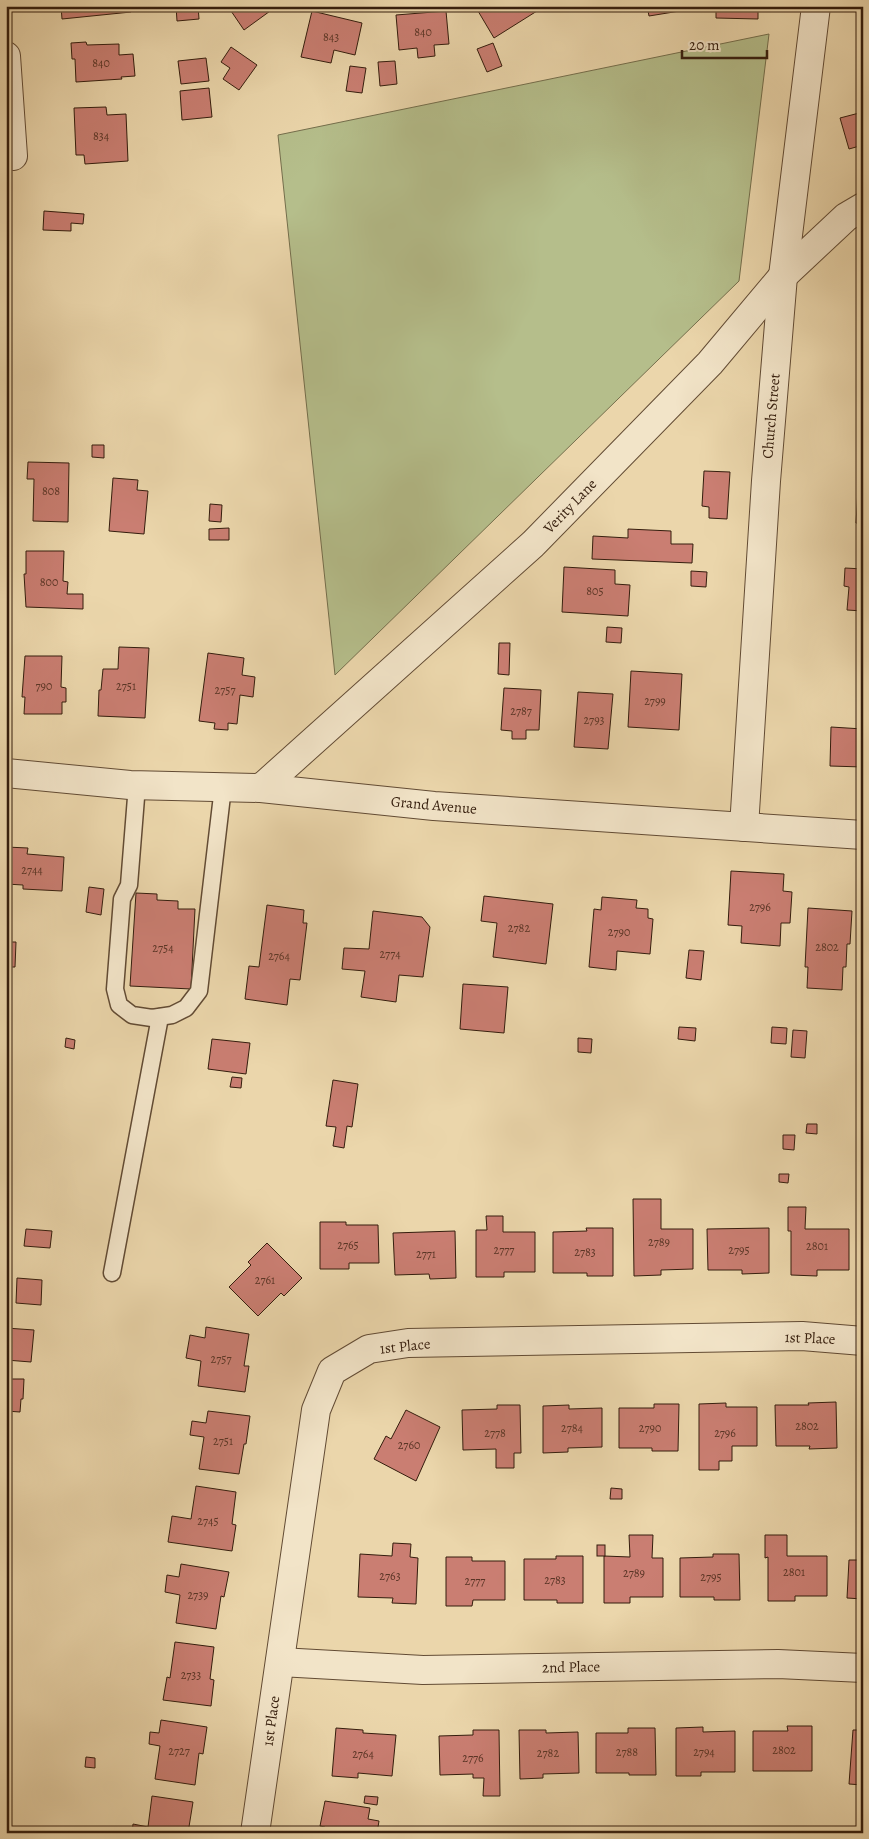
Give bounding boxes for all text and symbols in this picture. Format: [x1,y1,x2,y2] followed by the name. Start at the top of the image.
[414,24,432,40] house number: 840
[682,28,766,60] scale bar
[323,29,339,45] house number: 843
[689,35,720,55] text: 20 m
[92,55,110,71] house number: 840
[93,128,110,144] house number: 834
[757,373,785,459] street label: Church Street
[538,474,601,538] street label: Verity Lane
[42,483,60,499] house number: 808
[40,574,58,590] house number: 800
[586,583,604,599] house number: 805
[36,678,52,694] house number: 790
[116,678,136,694] house number: 2751
[215,682,236,698] house number: 2757
[644,693,666,709] house number: 2799
[510,703,533,719] house number: 2787
[583,712,605,728] house number: 2793
[390,791,478,819] street label: Grand Avenue
[21,862,43,878] house number: 2744
[749,899,771,915] house number: 2796
[508,920,530,936] house number: 2782
[608,924,630,940] house number: 2790
[815,939,839,955] house number: 2802
[152,940,174,956] house number: 2754
[379,946,401,962] house number: 2774
[268,948,290,964] house number: 2764
[648,1234,670,1250] house number: 2789
[337,1237,359,1253] house number: 2765
[806,1238,828,1254] house number: 2801
[494,1242,515,1258] house number: 2777
[728,1242,750,1258] house number: 2795
[574,1244,596,1260] house number: 2783
[416,1246,436,1262] house number: 2771
[255,1272,275,1288] house number: 2761
[784,1327,836,1349] street label: 1st Place
[379,1333,432,1359] street label: 1st Place
[211,1351,232,1367] house number: 2757
[795,1418,819,1434] house number: 2802
[561,1420,584,1436] house number: 2784
[639,1420,661,1436] house number: 2790
[484,1425,506,1441] house number: 2778
[714,1425,736,1441] house number: 2796
[213,1433,233,1449] house number: 2751
[398,1437,420,1453] house number: 2760
[197,1513,219,1529] house number: 2745
[783,1564,805,1580] house number: 2801
[623,1565,645,1581] house number: 2789
[379,1568,401,1584] house number: 2763
[700,1569,722,1585] house number: 2795
[544,1572,566,1588] house number: 2783
[465,1573,486,1589] house number: 2777
[187,1587,209,1603] house number: 2739
[542,1656,601,1678] street label: 2nd Place
[181,1667,201,1683] house number: 2733
[258,1694,284,1748] street label: 1st Place
[772,1742,796,1758] house number: 2802
[168,1743,191,1759] house number: 2727
[616,1744,638,1760] house number: 2788
[693,1744,715,1760] house number: 2794
[537,1745,559,1761] house number: 2782
[352,1746,374,1762] house number: 2764
[462,1750,484,1766] house number: 2776

